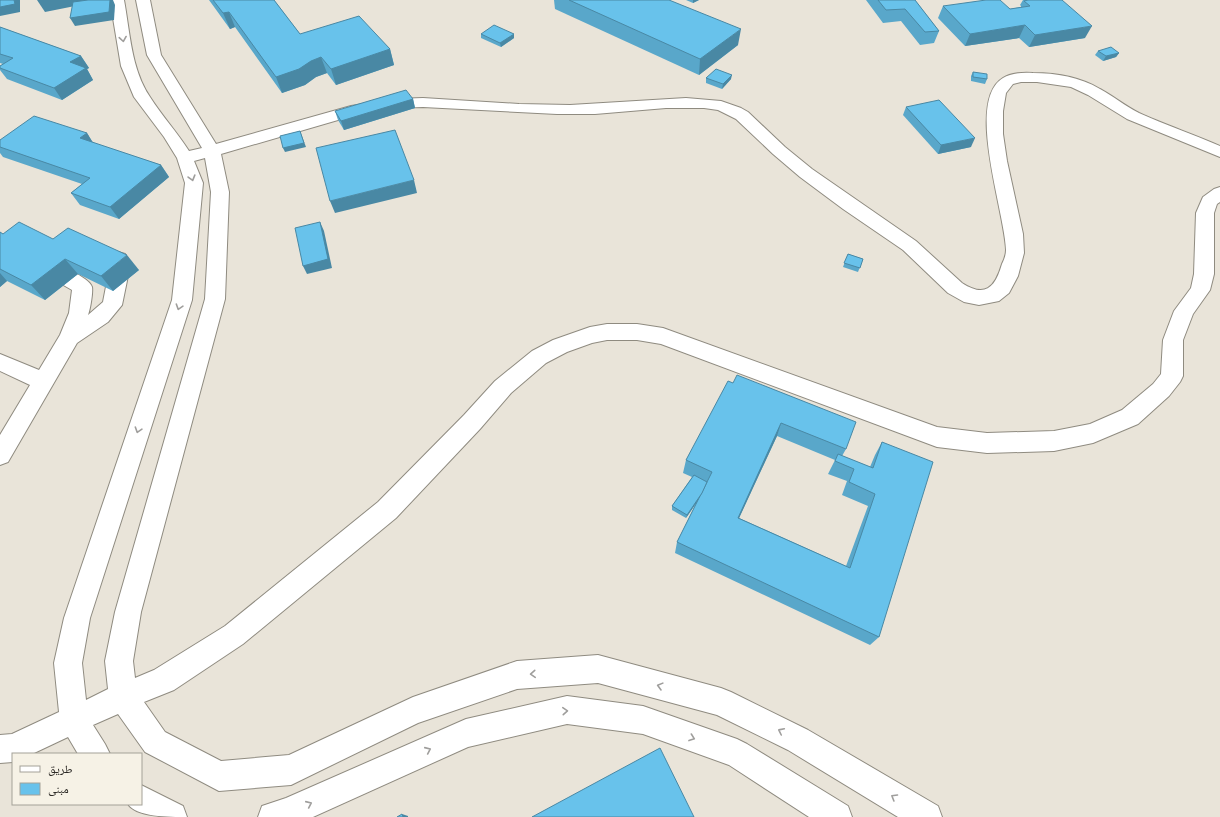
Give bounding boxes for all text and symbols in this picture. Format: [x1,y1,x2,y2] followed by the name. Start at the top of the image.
[118,35,127,42] one-way arrow
[187,175,196,182] one-way arrow
[175,303,184,310] one-way arrow
[135,427,143,434] one-way arrow
[530,669,536,678] one-way arrow
[657,682,664,691] one-way arrow
[562,707,569,716] one-way arrow
[778,728,786,736] one-way arrow
[688,733,695,741] one-way arrow
[423,747,431,755] one-way arrow
[12,753,142,805] legend
[48,762,73,776] text: طريق
[48,782,69,796] text: مبنى
[891,794,898,801] one-way arrow
[305,801,313,809] one-way arrow

